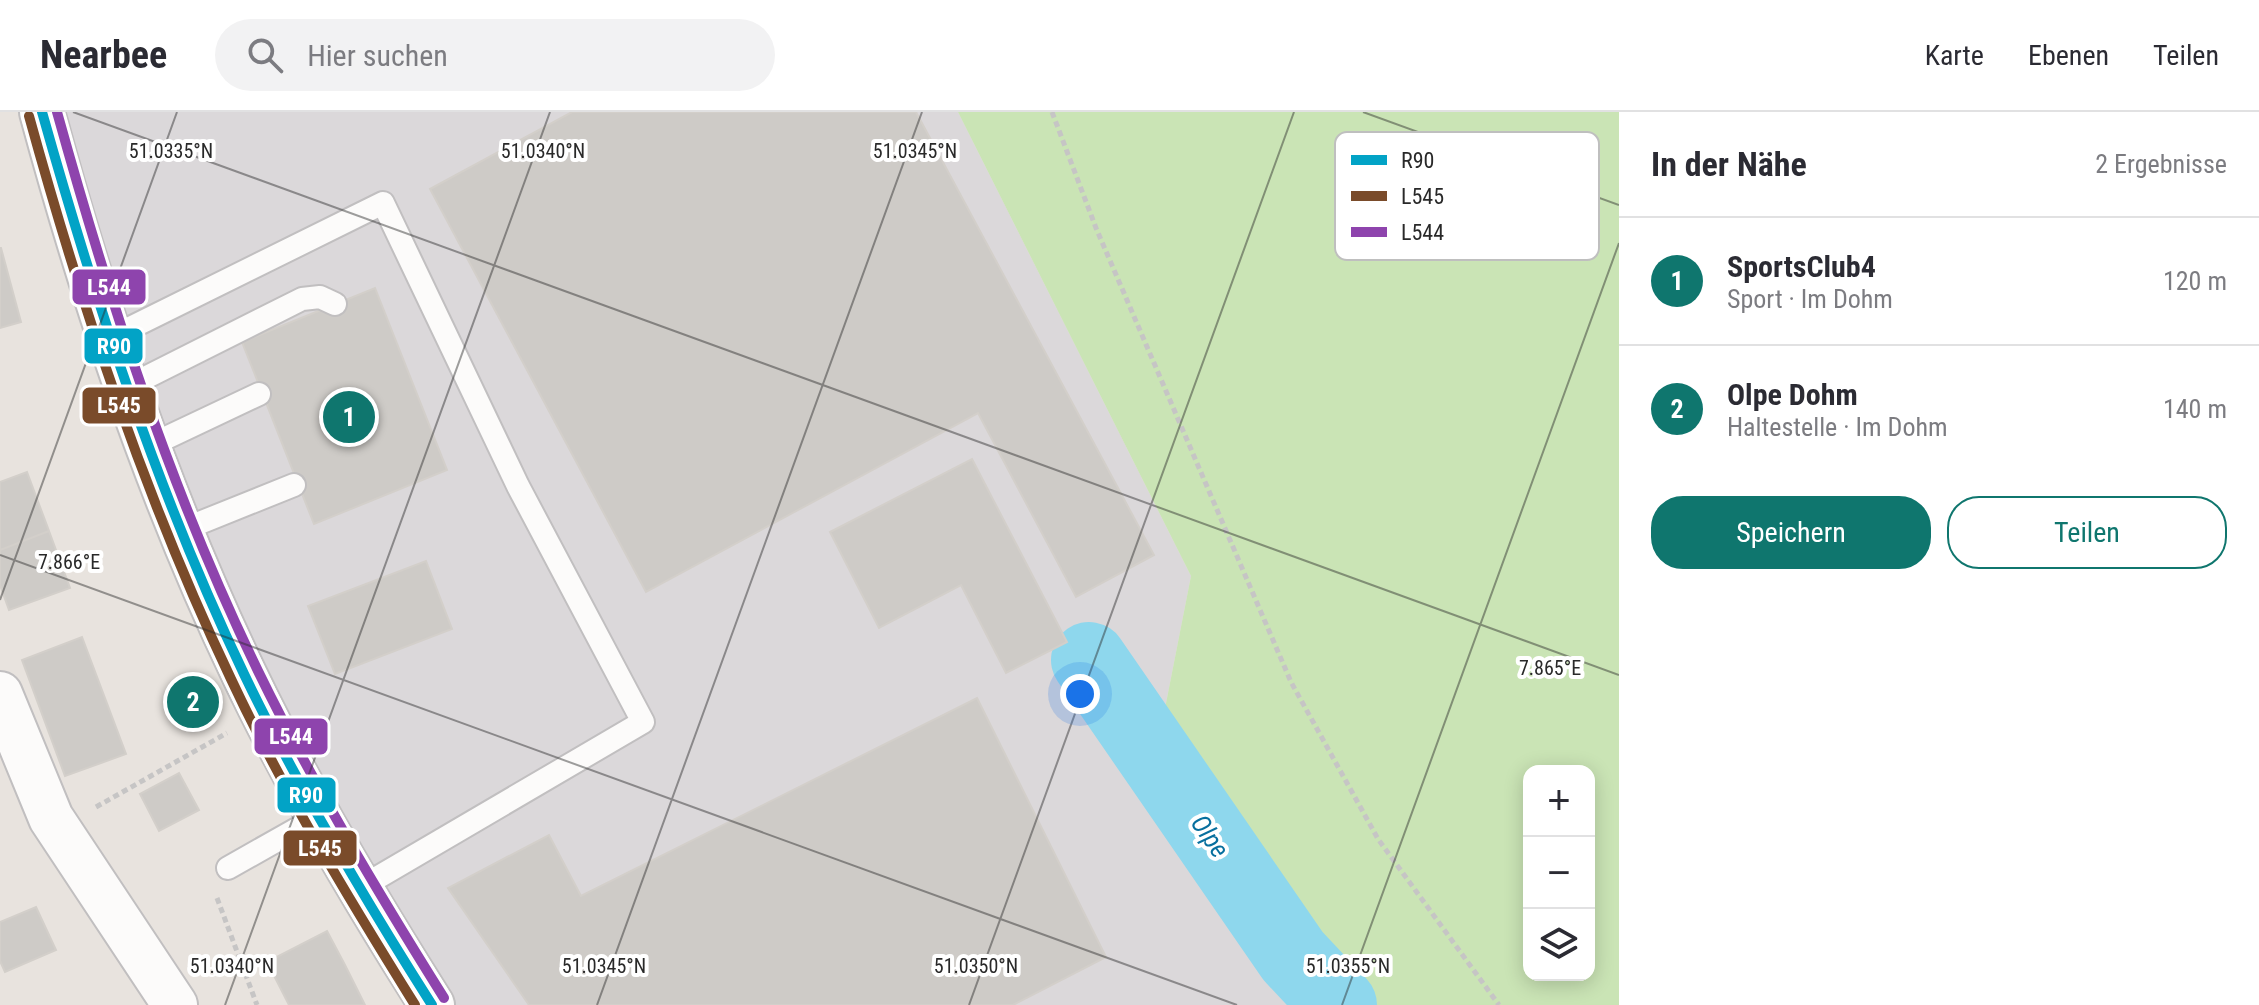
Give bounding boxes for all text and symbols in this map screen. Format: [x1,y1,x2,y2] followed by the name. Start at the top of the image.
[215,19,775,91] search box
[40,33,167,77] text: Nearbee
[243,33,287,77] icon: search
[307,38,448,73] text: Hier suchen
[1925,39,1984,72] text: Karte
[2028,39,2109,72] text: Ebenen
[2153,39,2219,72] text: Teilen
[1335,132,1599,260] legend
[129,139,213,163] text: 51.0335°N
[501,139,585,163] text: 51.0340°N
[873,139,957,163] text: 51.0345°N
[1651,144,1807,184] text: In der Nähe
[1401,148,1434,173] text: R90
[2095,149,2227,179] text: 2 Ergebnisse
[1401,184,1444,209] text: L545
[1401,220,1444,245] text: L544
[1727,249,1876,284] text: SportsClub4
[1670,266,1684,296] text: 1
[2163,266,2227,296] text: 120 m
[71,268,147,306] line badge: L544
[87,275,131,300] text: L544
[1727,284,1893,314] text: Sport · Im Dohm
[83,327,144,365] line badge: R90
[97,334,131,359] text: R90
[1727,377,1858,412] text: Olpe Dohm
[81,386,157,425] line badge: L545
[323,387,375,447] pin: 1
[97,393,141,418] text: L545
[1670,394,1684,424] text: 2
[2163,394,2227,424] text: 140 m
[1727,412,1948,442] text: Haltestelle · Im Dohm
[1651,496,1931,569] button: Speichern
[1947,496,2227,569] button: Teilen
[38,550,100,574] text: 7.866°E
[1519,656,1581,680] text: 7.865°E
[167,672,219,732] pin: 2
[1060,674,1100,714] your location
[253,717,329,756] line badge: L544
[269,724,313,749] text: L544
[1523,765,1595,981] map controls
[1523,765,1595,837] button: +
[276,776,337,814] line badge: R90
[289,783,323,808] text: R90
[1185,809,1235,863] water label: Olpe
[282,829,358,867] line badge: L545
[298,836,342,861] text: L545
[1523,837,1595,909] button: −
[1523,909,1595,981] button: layers
[190,954,274,978] text: 51.0340°N
[562,954,646,978] text: 51.0345°N
[934,954,1018,978] text: 51.0350°N
[1306,954,1390,978] text: 51.0355°N

